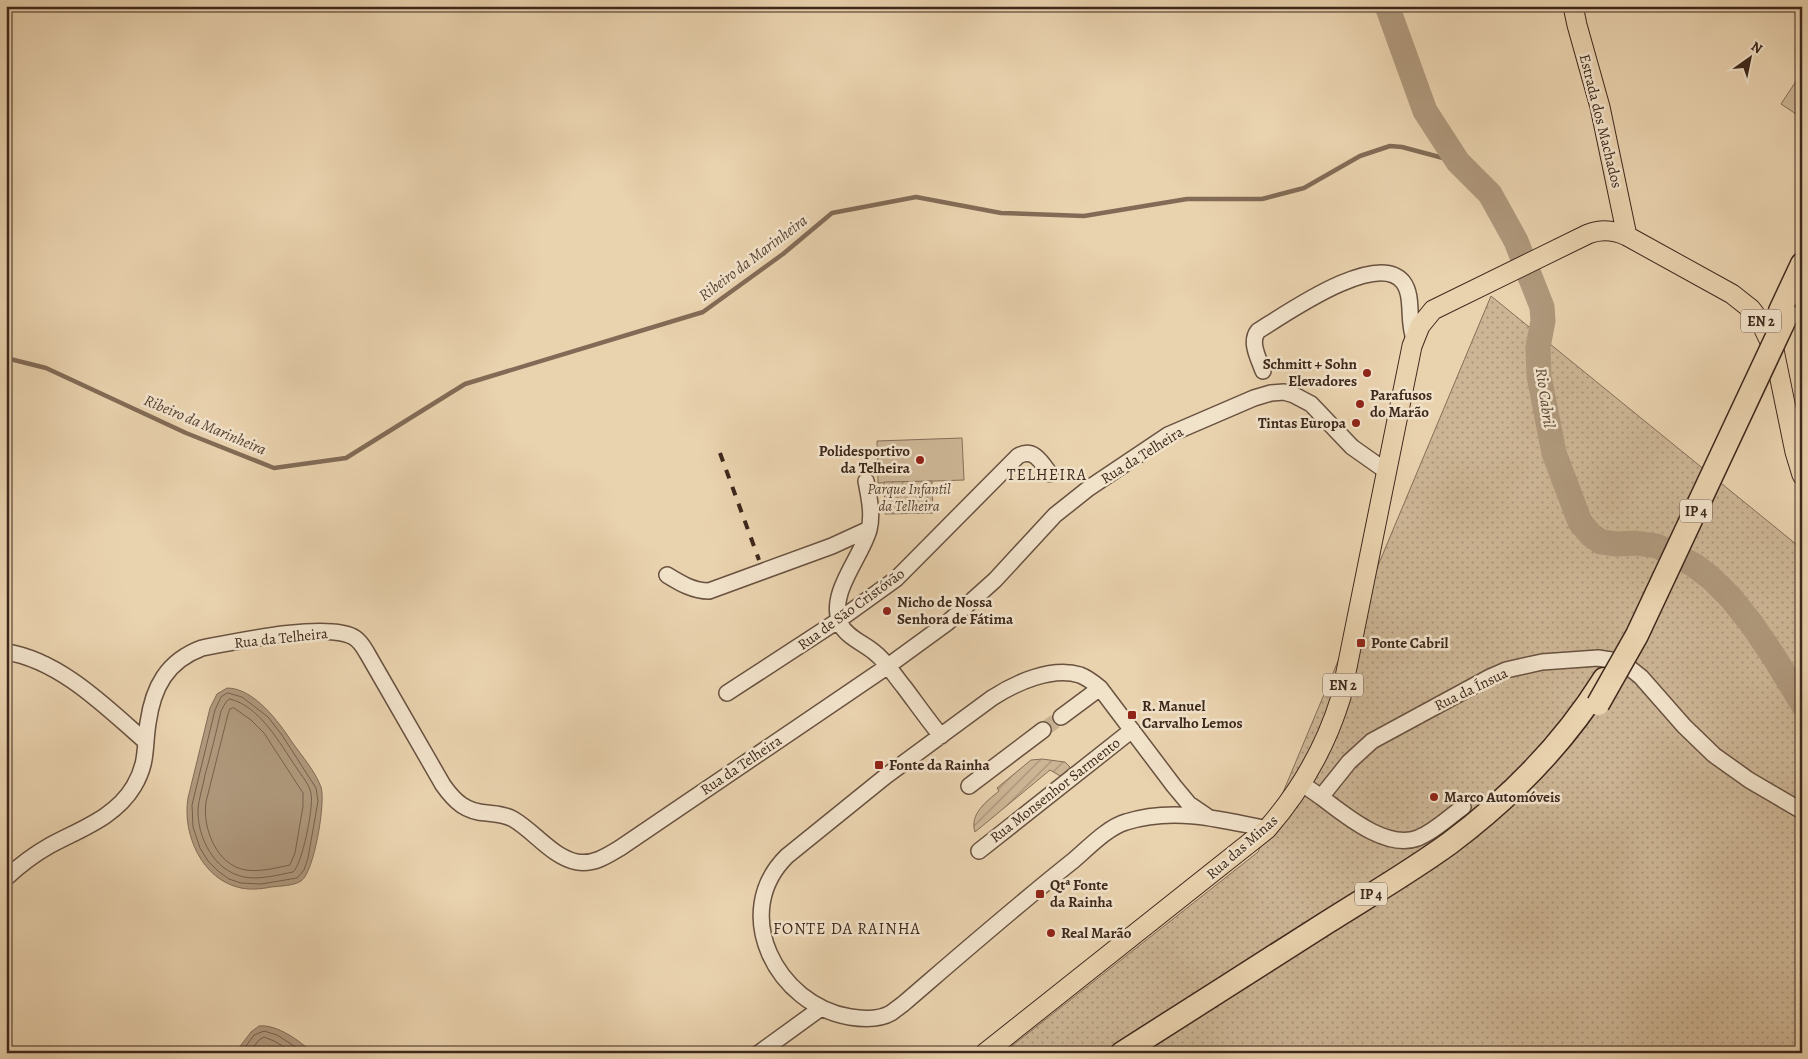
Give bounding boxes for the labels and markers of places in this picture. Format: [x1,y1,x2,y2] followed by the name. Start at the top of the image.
[1263,354,1358,391] place label: Schmitt + Sohn Elevadores
[1361,367,1373,379] marker: Schmitt + Sohn Elevadores
[1370,385,1432,422] place label: Parafusos do Marão
[1354,398,1366,410] marker: Parafusos do Marão
[1258,413,1347,433] place label: Tintas Europa
[1350,417,1362,429] marker: Tintas Europa
[819,441,911,478] place label: Polidesportivo da Telheira
[914,454,926,466] marker: Polidesportivo da Telheira
[897,592,1014,629] place label: Nicho de Nossa Senhora de Fátima
[881,605,893,617] marker: Nicho de Nossa Senhora de Fátima
[1371,633,1449,653] place label: Ponte Cabril
[1355,637,1367,649] marker: Ponte Cabril
[1142,696,1243,733] place label: R. Manuel Carvalho Lemos
[1126,709,1138,721] marker: R. Manuel Carvalho Lemos
[889,755,991,775] place label: Fonte da Rainha
[873,759,885,771] marker: Fonte da Rainha
[1444,787,1560,807] place label: Marco Automóveis
[1428,791,1440,803] marker: Marco Automóveis
[1050,875,1114,912] place label: Qtª Fonte da Rainha
[1034,888,1046,900] marker: Qtª Fonte da Rainha
[1061,923,1132,943] place label: Real Marão
[1045,927,1057,939] marker: Real Marão

